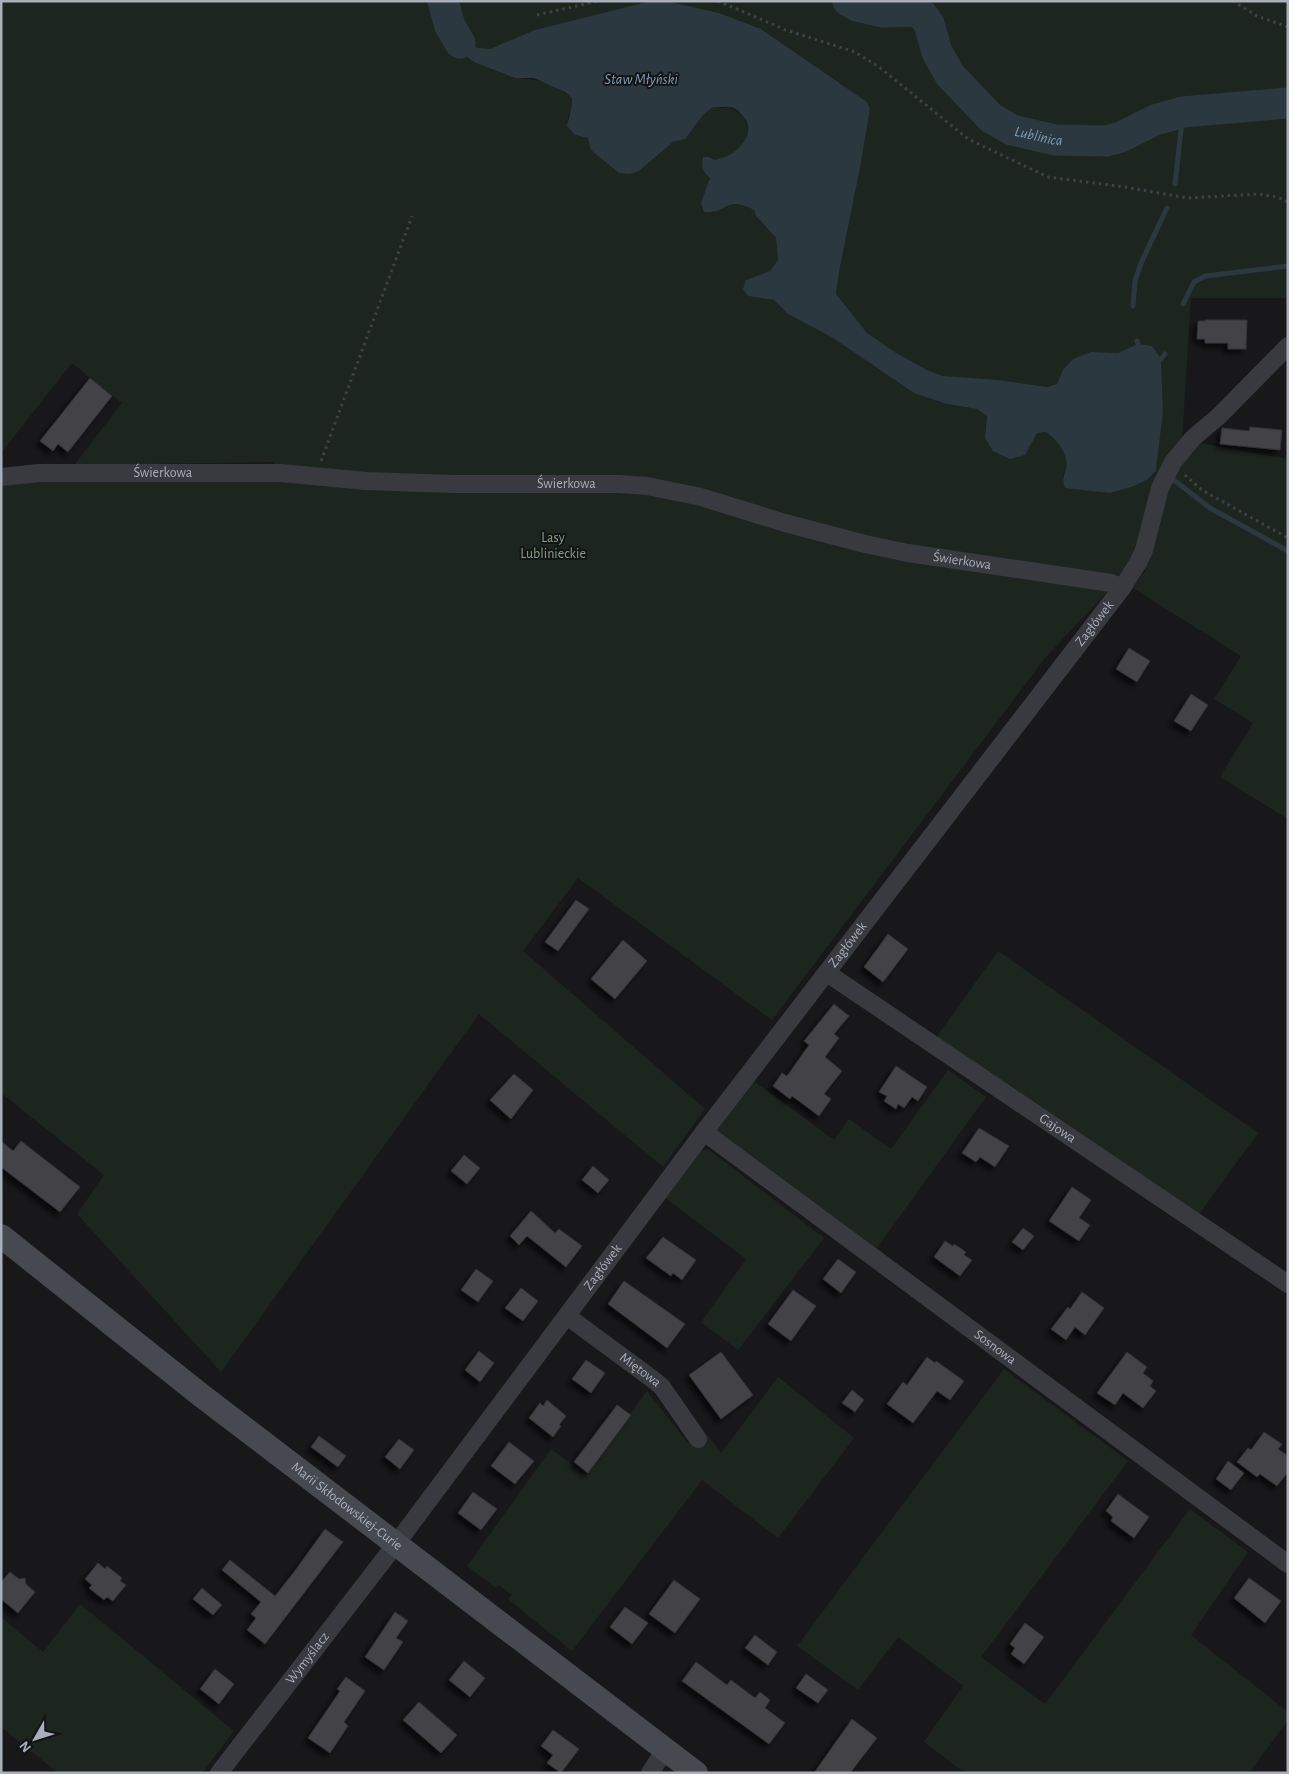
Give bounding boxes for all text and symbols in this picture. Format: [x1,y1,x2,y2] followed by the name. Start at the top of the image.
[604,72,678,87] water label: Staw Młyński
[1013,123,1063,148] water label: Lublinica
[133,463,193,480] street label: Świerkowa
[537,474,596,491] street label: Świerkowa
[520,531,586,561] park label: Lasy Lublinieckie
[932,547,993,572] street label: Świerkowa
[1073,598,1117,649] street label: Zagłówek
[826,919,870,970] street label: Zagłówek
[1037,1111,1079,1146] street label: Gajowa
[581,1241,625,1293] street label: Zagłówek
[972,1327,1019,1367] street label: Sosnowa
[617,1350,664,1390] street label: Miętowa
[289,1460,405,1553] street label: Marii Skłodowskiej-Curie
[283,1630,332,1687] street label: Wymyślacz
[10,1714,60,1764] north arrow
[17,1738,34,1755] text: N

